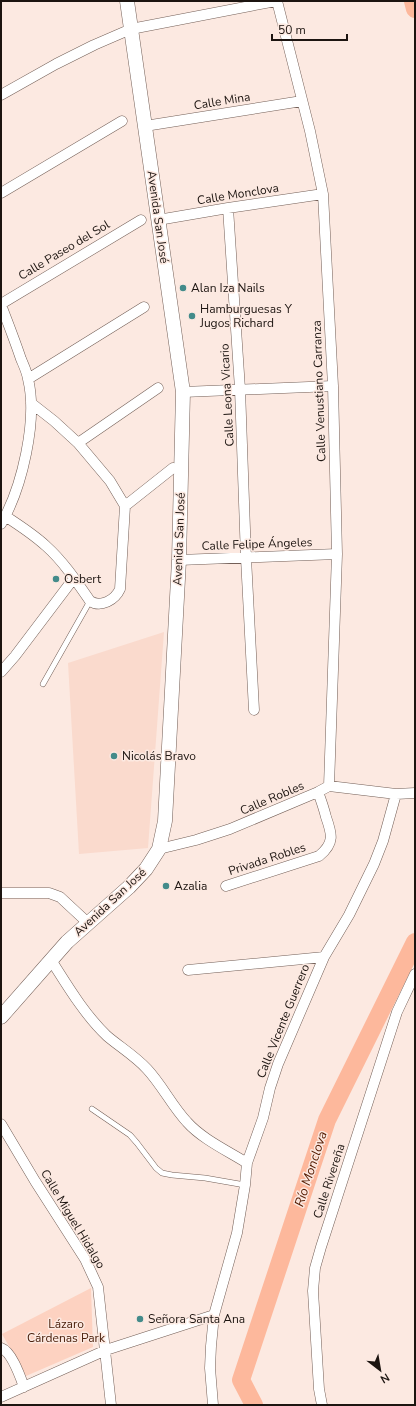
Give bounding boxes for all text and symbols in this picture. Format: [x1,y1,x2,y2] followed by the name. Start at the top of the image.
[272,16,347,42] scale bar
[278,22,306,38] text: 50 m
[193,89,251,113] street label: Calle Mina
[144,170,172,264] street label: Avenida San José
[196,180,280,208] street label: Calle Monclova
[15,216,113,284] street label: Calle Paseo del Sol
[191,280,265,296] place label: Alan Iza Nails
[178,283,188,293] marker: Alan Iza Nails
[199,301,293,331] place label: Hamburguesas Y Jugos Richard
[187,311,197,321] marker: Hamburguesas Y Jugos Richard
[309,320,329,462] street label: Calle Venustiano Carranza
[216,343,238,447] street label: Calle Leona Vicario
[169,492,189,586] street label: Avenida San José
[201,534,313,554] street label: Calle Felipe Ángeles
[64,571,102,587] place label: Osbert
[51,574,61,584] marker: Osbert
[122,748,196,764] place label: Nicolás Bravo
[109,751,119,761] marker: Nicolás Bravo
[238,777,307,819] street label: Calle Robles
[226,839,308,879] street label: Privada Robles
[70,864,150,940] street label: Avenida San José
[174,878,207,894] place label: Azalia
[161,881,171,891] marker: Azalia
[253,961,313,1080] street label: Calle Vicente Guerrero
[290,1129,332,1209] water label: Río Monclova
[309,1142,349,1220] street label: Calle Rivereña
[37,1166,109,1272] street label: Calle Miguel Hidalgo
[148,1311,245,1327] place label: Señora Santa Ana
[135,1314,145,1324] marker: Señora Santa Ana
[27,1316,106,1346] park label: Lázaro Cárdenas Park
[360,1350,400,1390] north arrow
[378,1370,392,1387] text: N

